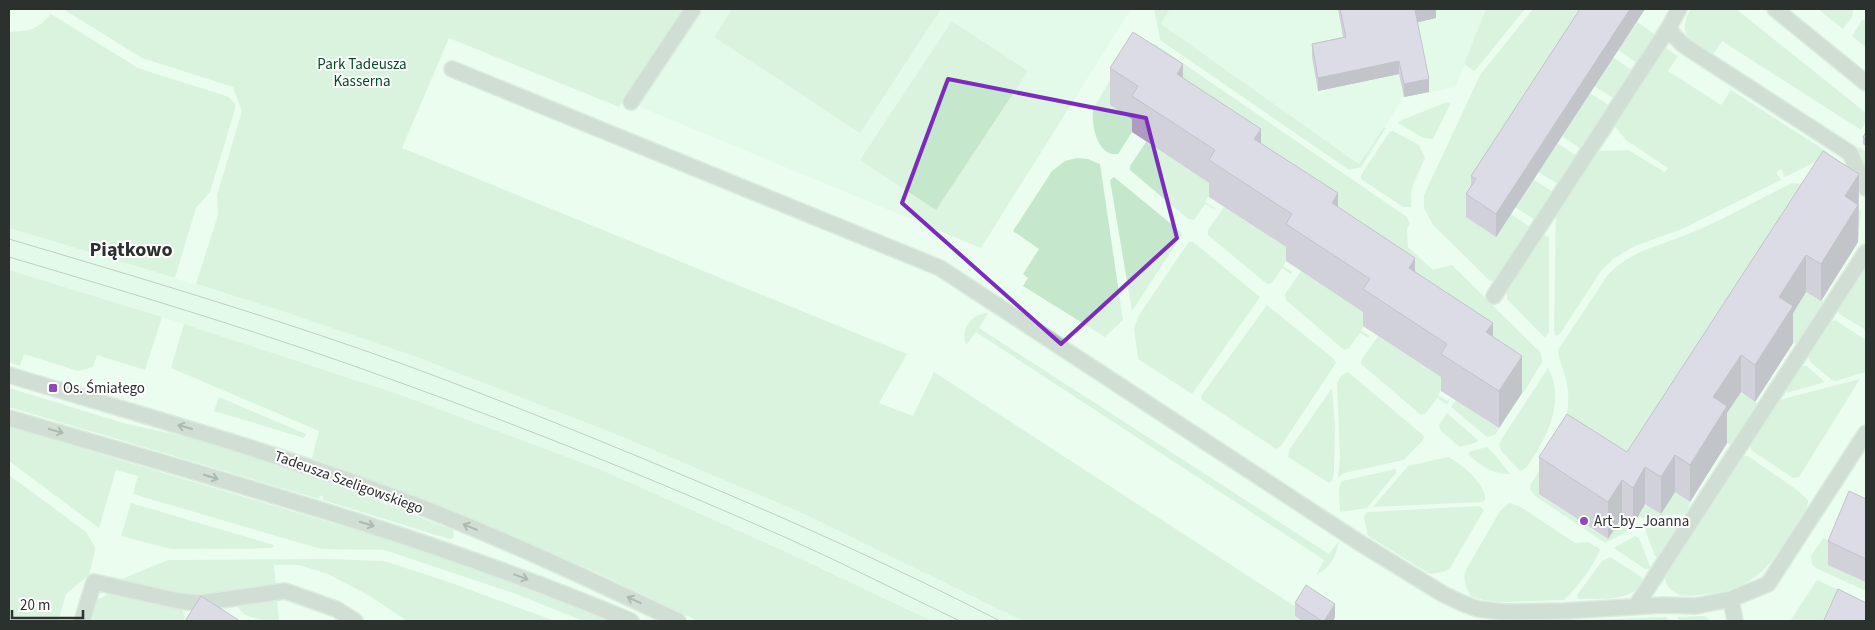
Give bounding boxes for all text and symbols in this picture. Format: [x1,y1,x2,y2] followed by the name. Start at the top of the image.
[317,54,407,92] park label: Park Tadeusza Kasserna
[89,236,173,264] district label: Piątkowo
[63,378,145,399] place label: Os. Śmiałego
[47,382,59,394] marker: Os. Śmiałego
[177,422,193,432] one-way arrow
[47,427,63,437] one-way arrow
[272,446,426,519] street label: Tadeusza Szeligowskiego
[203,473,219,483] one-way arrow
[1594,511,1689,532] place label: Art_by_Joanna
[1578,515,1590,527] marker: Art_by_Joanna
[359,520,375,530] one-way arrow
[463,522,478,531] one-way arrow
[512,573,528,582] one-way arrow
[12,588,84,620] scale bar
[20,595,50,616] text: 20 m
[627,595,642,605] one-way arrow

